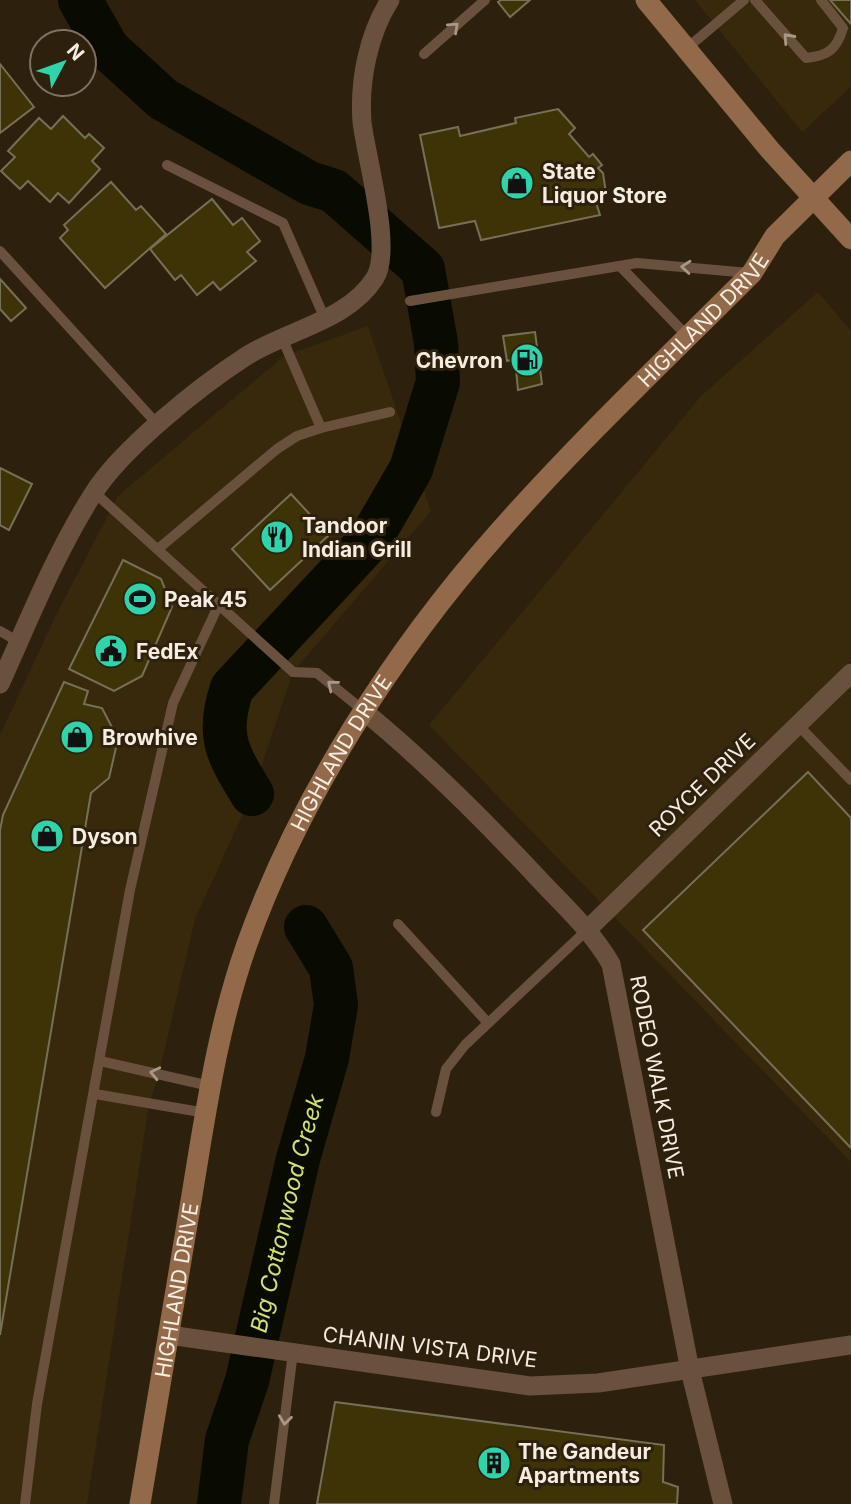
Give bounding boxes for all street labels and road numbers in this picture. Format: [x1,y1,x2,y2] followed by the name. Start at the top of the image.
[632,249,774,392] street label: HIGHLAND DRIVE
[285,670,396,835] street label: HIGHLAND DRIVE
[644,728,760,842] street label: ROYCE DRIVE
[625,973,689,1181] street label: RODEO WALK DRIVE
[149,1201,203,1380] street label: HIGHLAND DRIVE
[321,1321,539,1373] street label: CHANIN VISTA DRIVE

